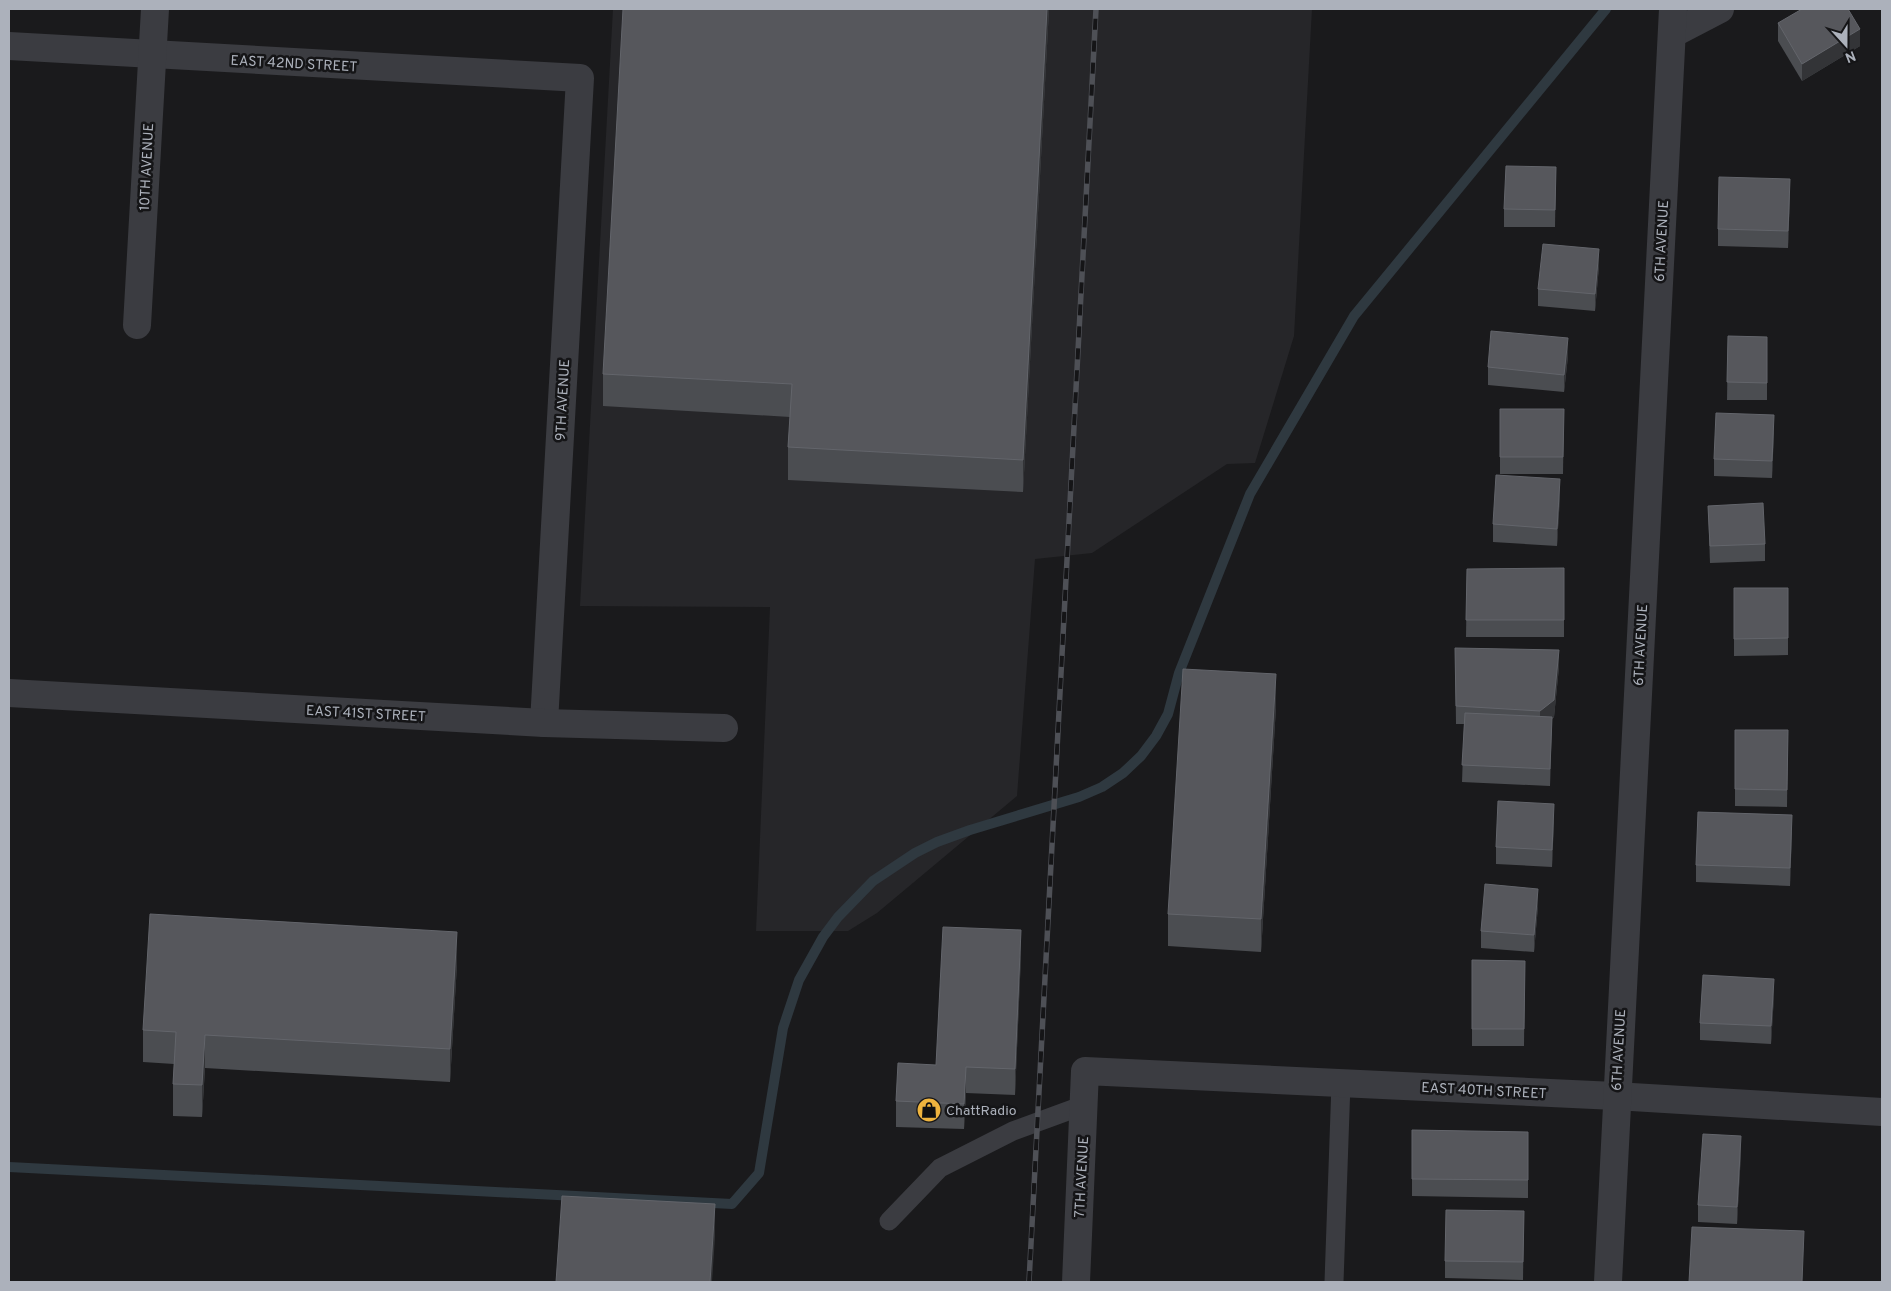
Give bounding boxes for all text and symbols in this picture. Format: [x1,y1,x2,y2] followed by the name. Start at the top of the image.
[1821,20,1871,70] north arrow
[1842,46,1858,65] text: N
[230,53,358,76] street label: EAST 42ND STREET
[137,123,158,211] street label: 10TH AVENUE
[1652,200,1673,282] street label: 6TH AVENUE
[553,359,574,441] street label: 9TH AVENUE
[1631,604,1652,686] street label: 6TH AVENUE
[306,703,426,726] street label: EAST 41ST STREET
[1609,1009,1630,1091] street label: 6TH AVENUE
[1421,1080,1547,1103] street label: EAST 40TH STREET
[916,1097,942,1123] shop icon: ChattRadio
[946,1103,1017,1120] place label: ChattRadio
[1072,1136,1093,1218] street label: 7TH AVENUE

